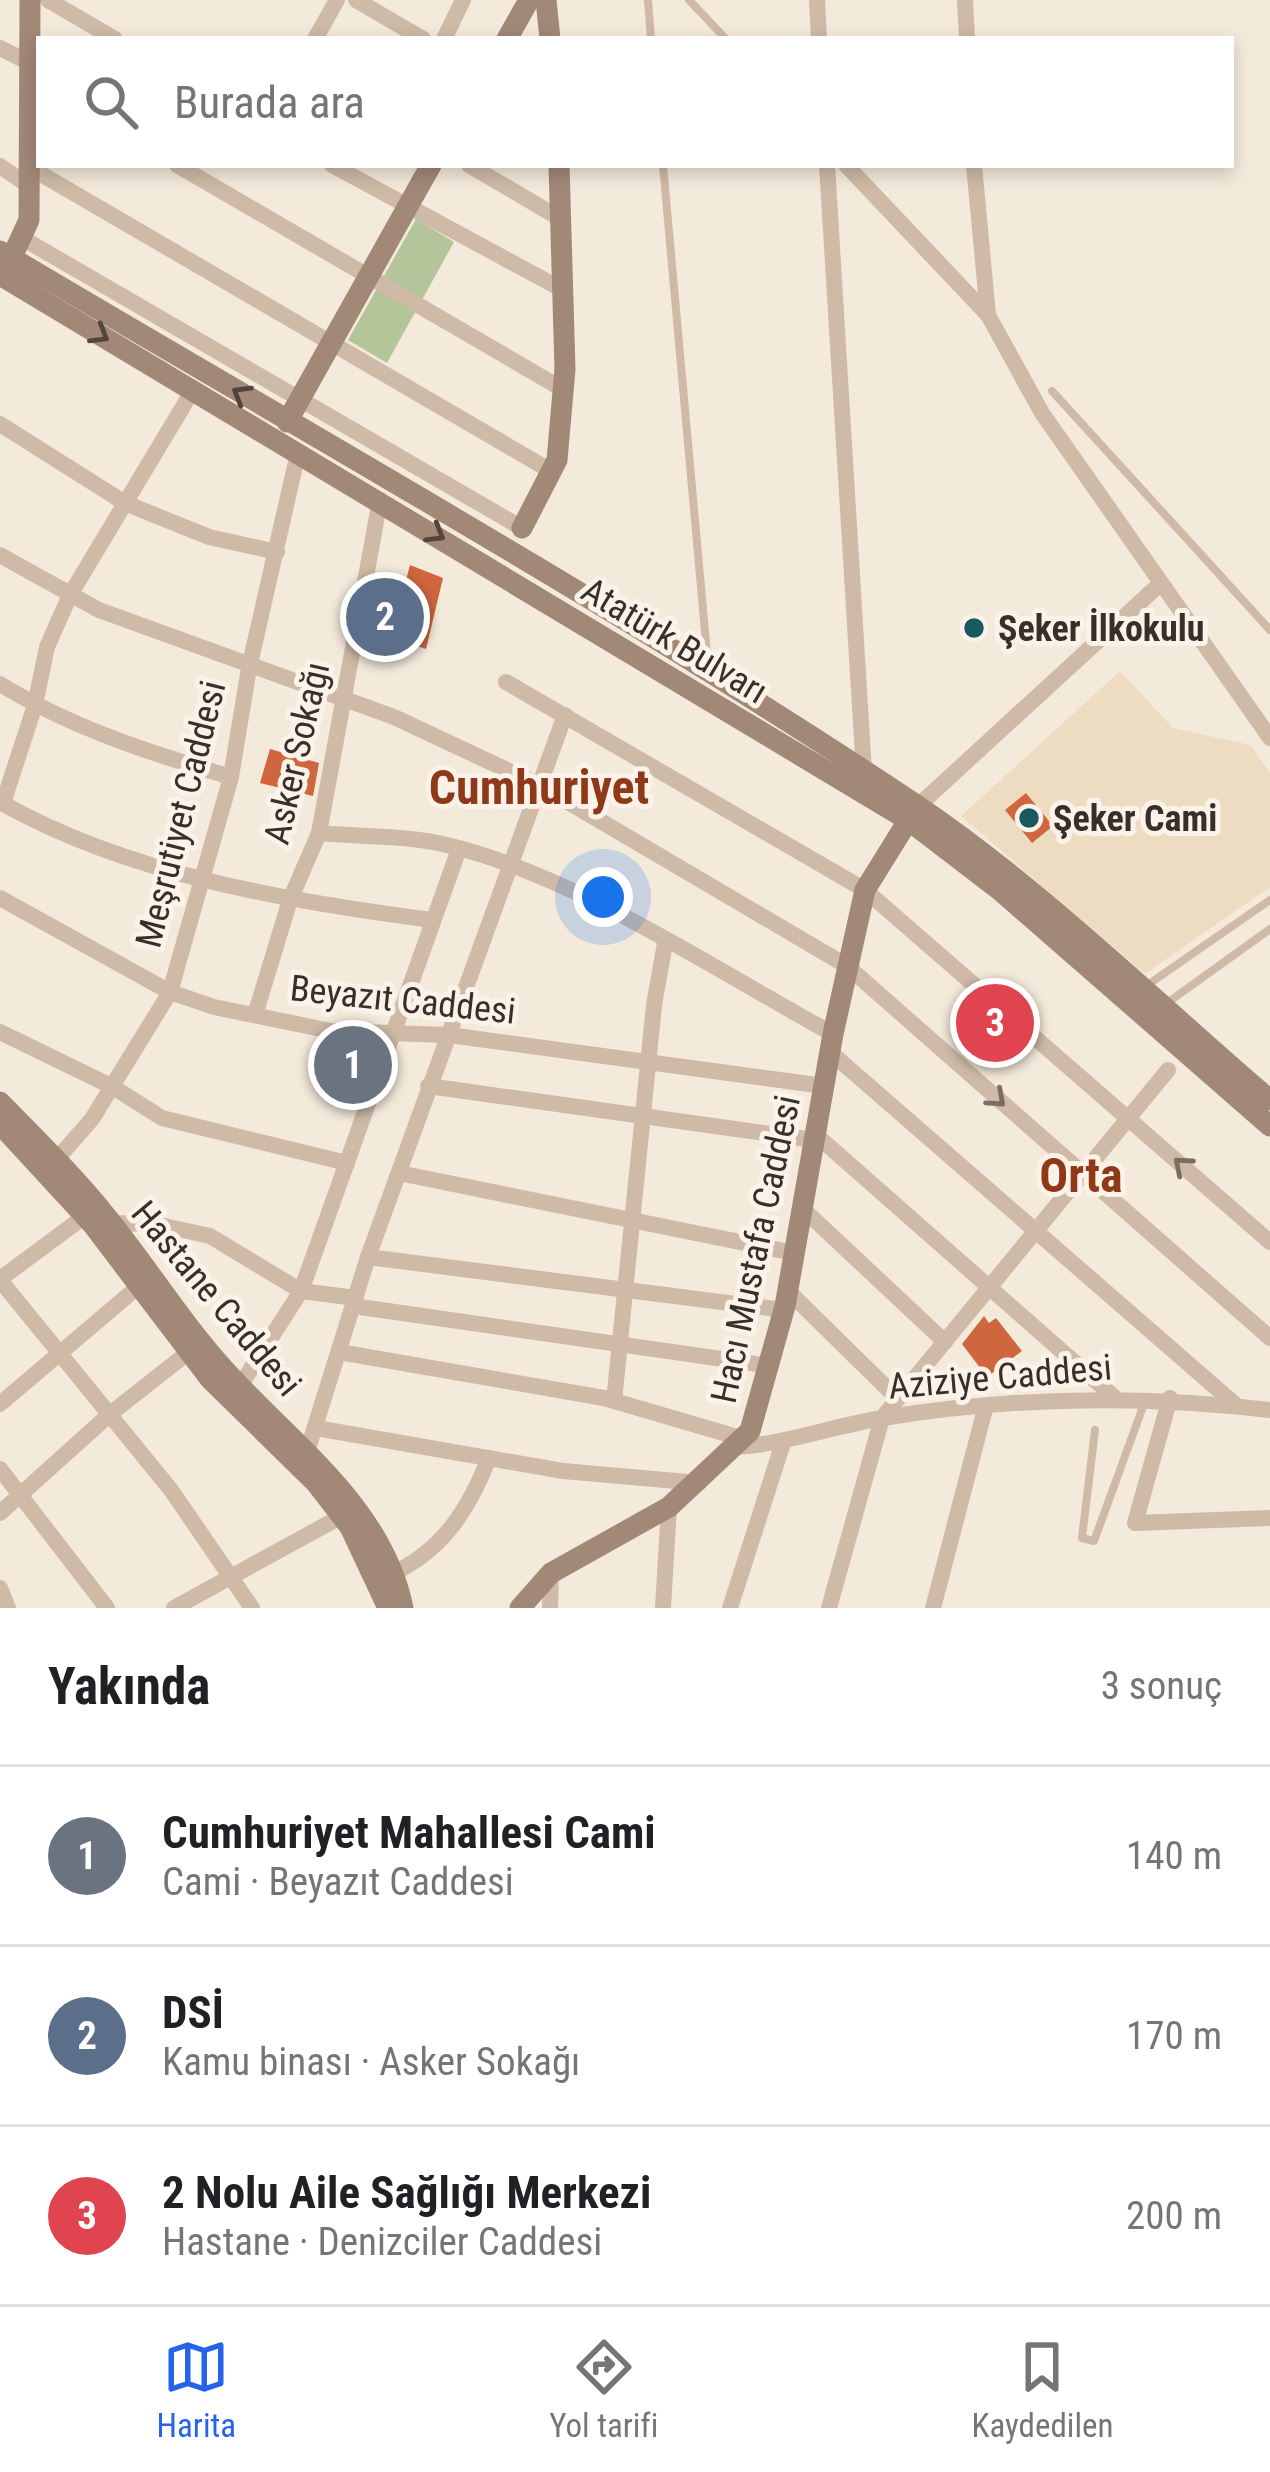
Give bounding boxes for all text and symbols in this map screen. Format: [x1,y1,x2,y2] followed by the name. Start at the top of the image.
[36,36,1234,168] search box
[78,69,144,135] icon: search
[174,76,365,129] text: Burada ara
[87,320,109,343] one-way arrow
[232,386,254,408] one-way arrow
[423,520,445,542] one-way arrow
[574,569,775,713] street label: Atatürk Bulvarı
[346,572,424,662] pin: 2
[998,608,1205,650] place label: Şeker İlkokulu
[961,615,987,641] marker: Şeker İlkokulu
[256,658,338,848] street label: Asker Sokağı
[128,677,234,952] street label: Meşrutiyet Caddesi
[429,759,649,816] district label: Cumhuriyet
[1053,798,1217,840] place label: Şeker Cami
[1016,805,1042,831] marker: Şeker Cami
[573,867,633,927] your location
[288,967,518,1033] street label: Beyazıt Caddesi
[956,978,1034,1068] pin: 3
[314,1020,392,1110] pin: 1
[983,1085,1004,1106] one-way arrow
[703,1091,809,1407] street label: Hacı Mustafa Caddesi
[1039,1147,1123,1204] district label: Orta
[1174,1158,1196,1179] one-way arrow
[123,1193,310,1405] street label: Hastane Caddesi
[887,1346,1113,1408] street label: Aziziye Caddesi
[48,1657,210,1716] text: Yakında
[1101,1663,1222,1709] text: 3 sonuç
[162,1806,656,1859] text: Cumhuriyet Mahallesi Cami
[77,1833,97,1879] text: 1
[1126,1833,1222,1879] text: 140 m
[162,1859,514,1905] text: Cami · Beyazıt Caddesi
[162,1986,224,2039] text: DSİ
[77,2013,97,2059] text: 2
[1126,2013,1222,2059] text: 170 m
[162,2039,580,2085] text: Kamu binası · Asker Sokağı
[162,2166,651,2219] text: 2 Nolu Aile Sağlığı Merkezi
[77,2193,97,2239] text: 3
[1126,2193,1222,2239] text: 200 m
[162,2219,602,2265] text: Hastane · Denizciler Caddesi
[157,2334,236,2445] tab: Harita
[549,2334,658,2445] tab: Yol tarifi
[972,2334,1113,2445] tab: Kaydedilen

